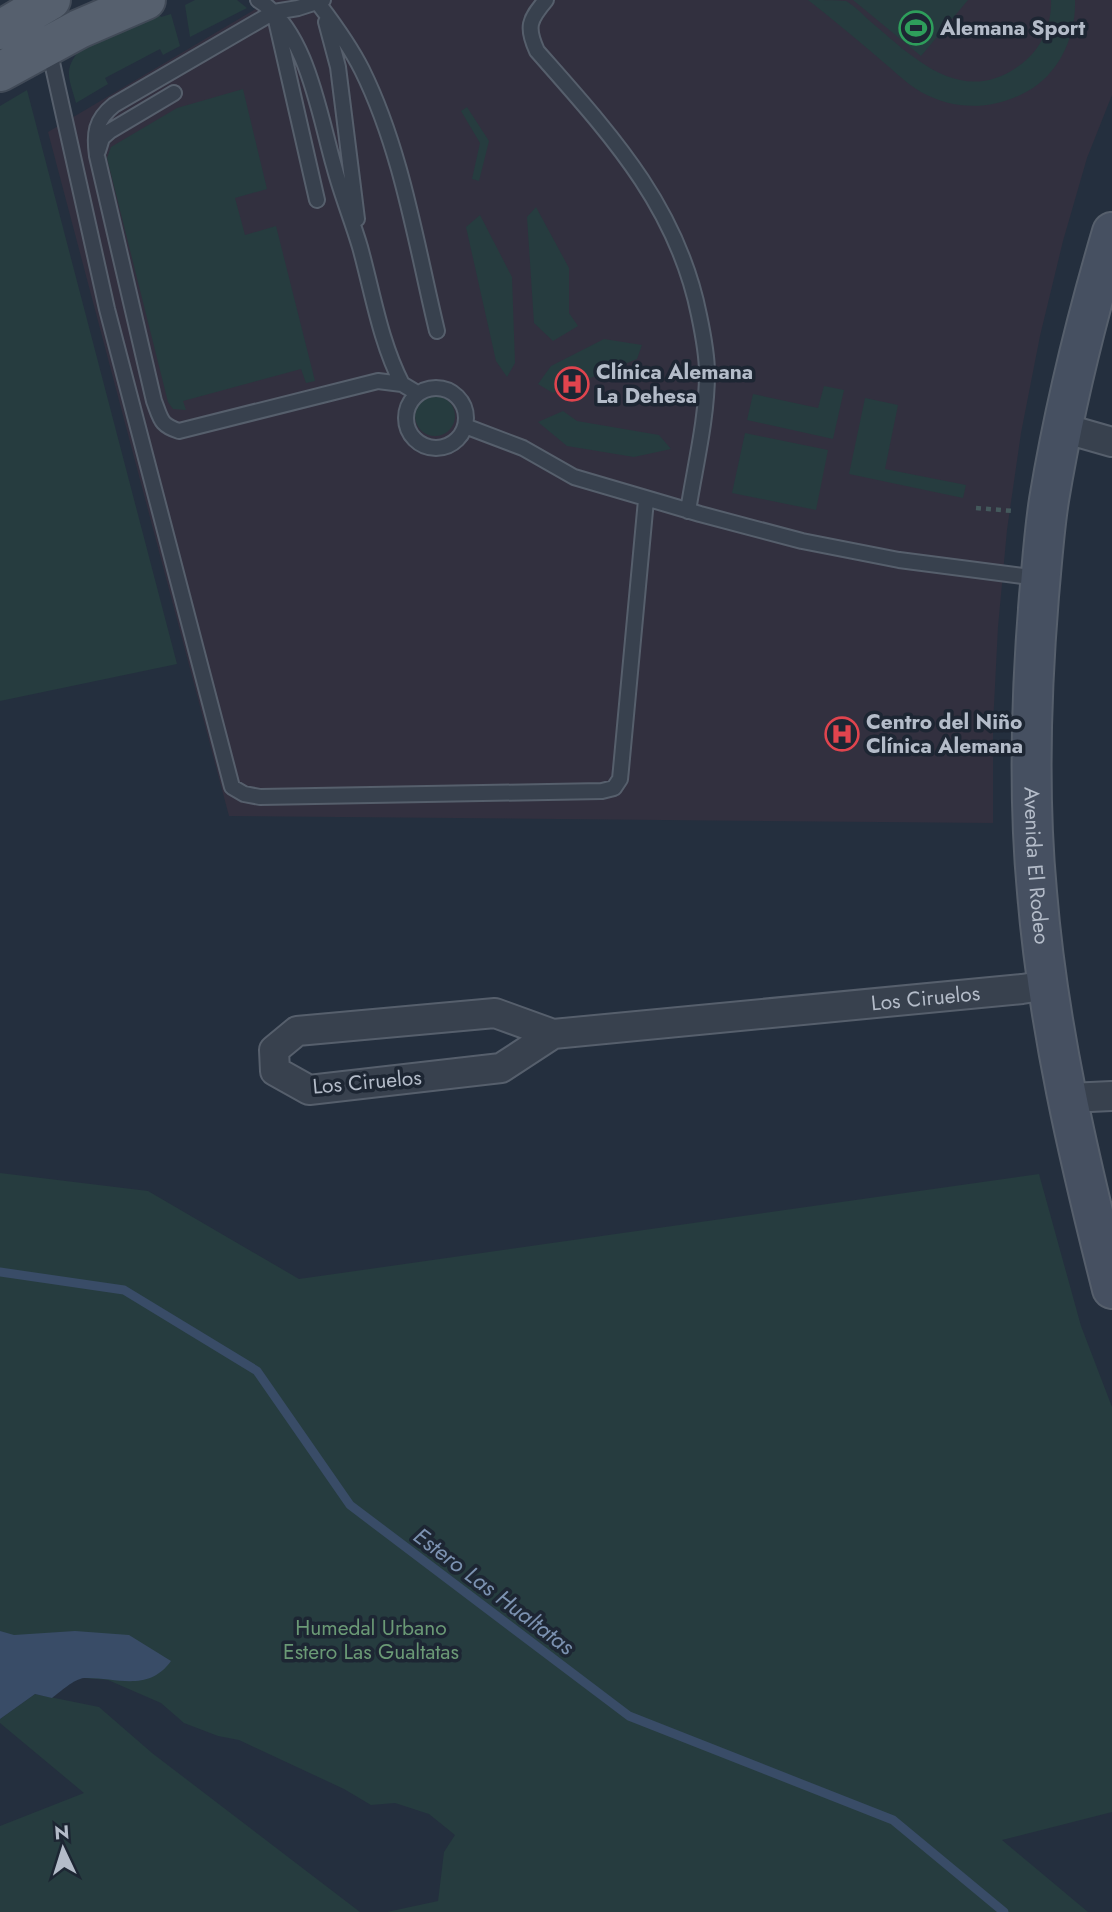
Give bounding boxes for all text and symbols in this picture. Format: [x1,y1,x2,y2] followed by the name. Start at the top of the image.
[897,9,935,47] sports icon: Alemana Sport
[939,13,1085,43] place label: Alemana Sport
[596,357,753,411] place label: Clínica Alemana La Dehesa
[553,365,591,403] hospital icon: Clínica Alemana La Dehesa
[866,707,1023,761] place label: Centro del Niño Clínica Alemana
[823,715,861,753] hospital icon: Centro del Niño Clínica Alemana
[1017,787,1057,946] street label: Avenida El Rodeo
[870,978,981,1018] street label: Los Ciruelos
[311,1062,423,1102] street label: Los Ciruelos
[406,1519,582,1664] water label: Estero Las Hualtatas
[283,1613,459,1667] park label: Humedal Urbano Estero Las Gualtatas
[28,1814,98,1884] north arrow
[53,1819,70,1847] text: N

